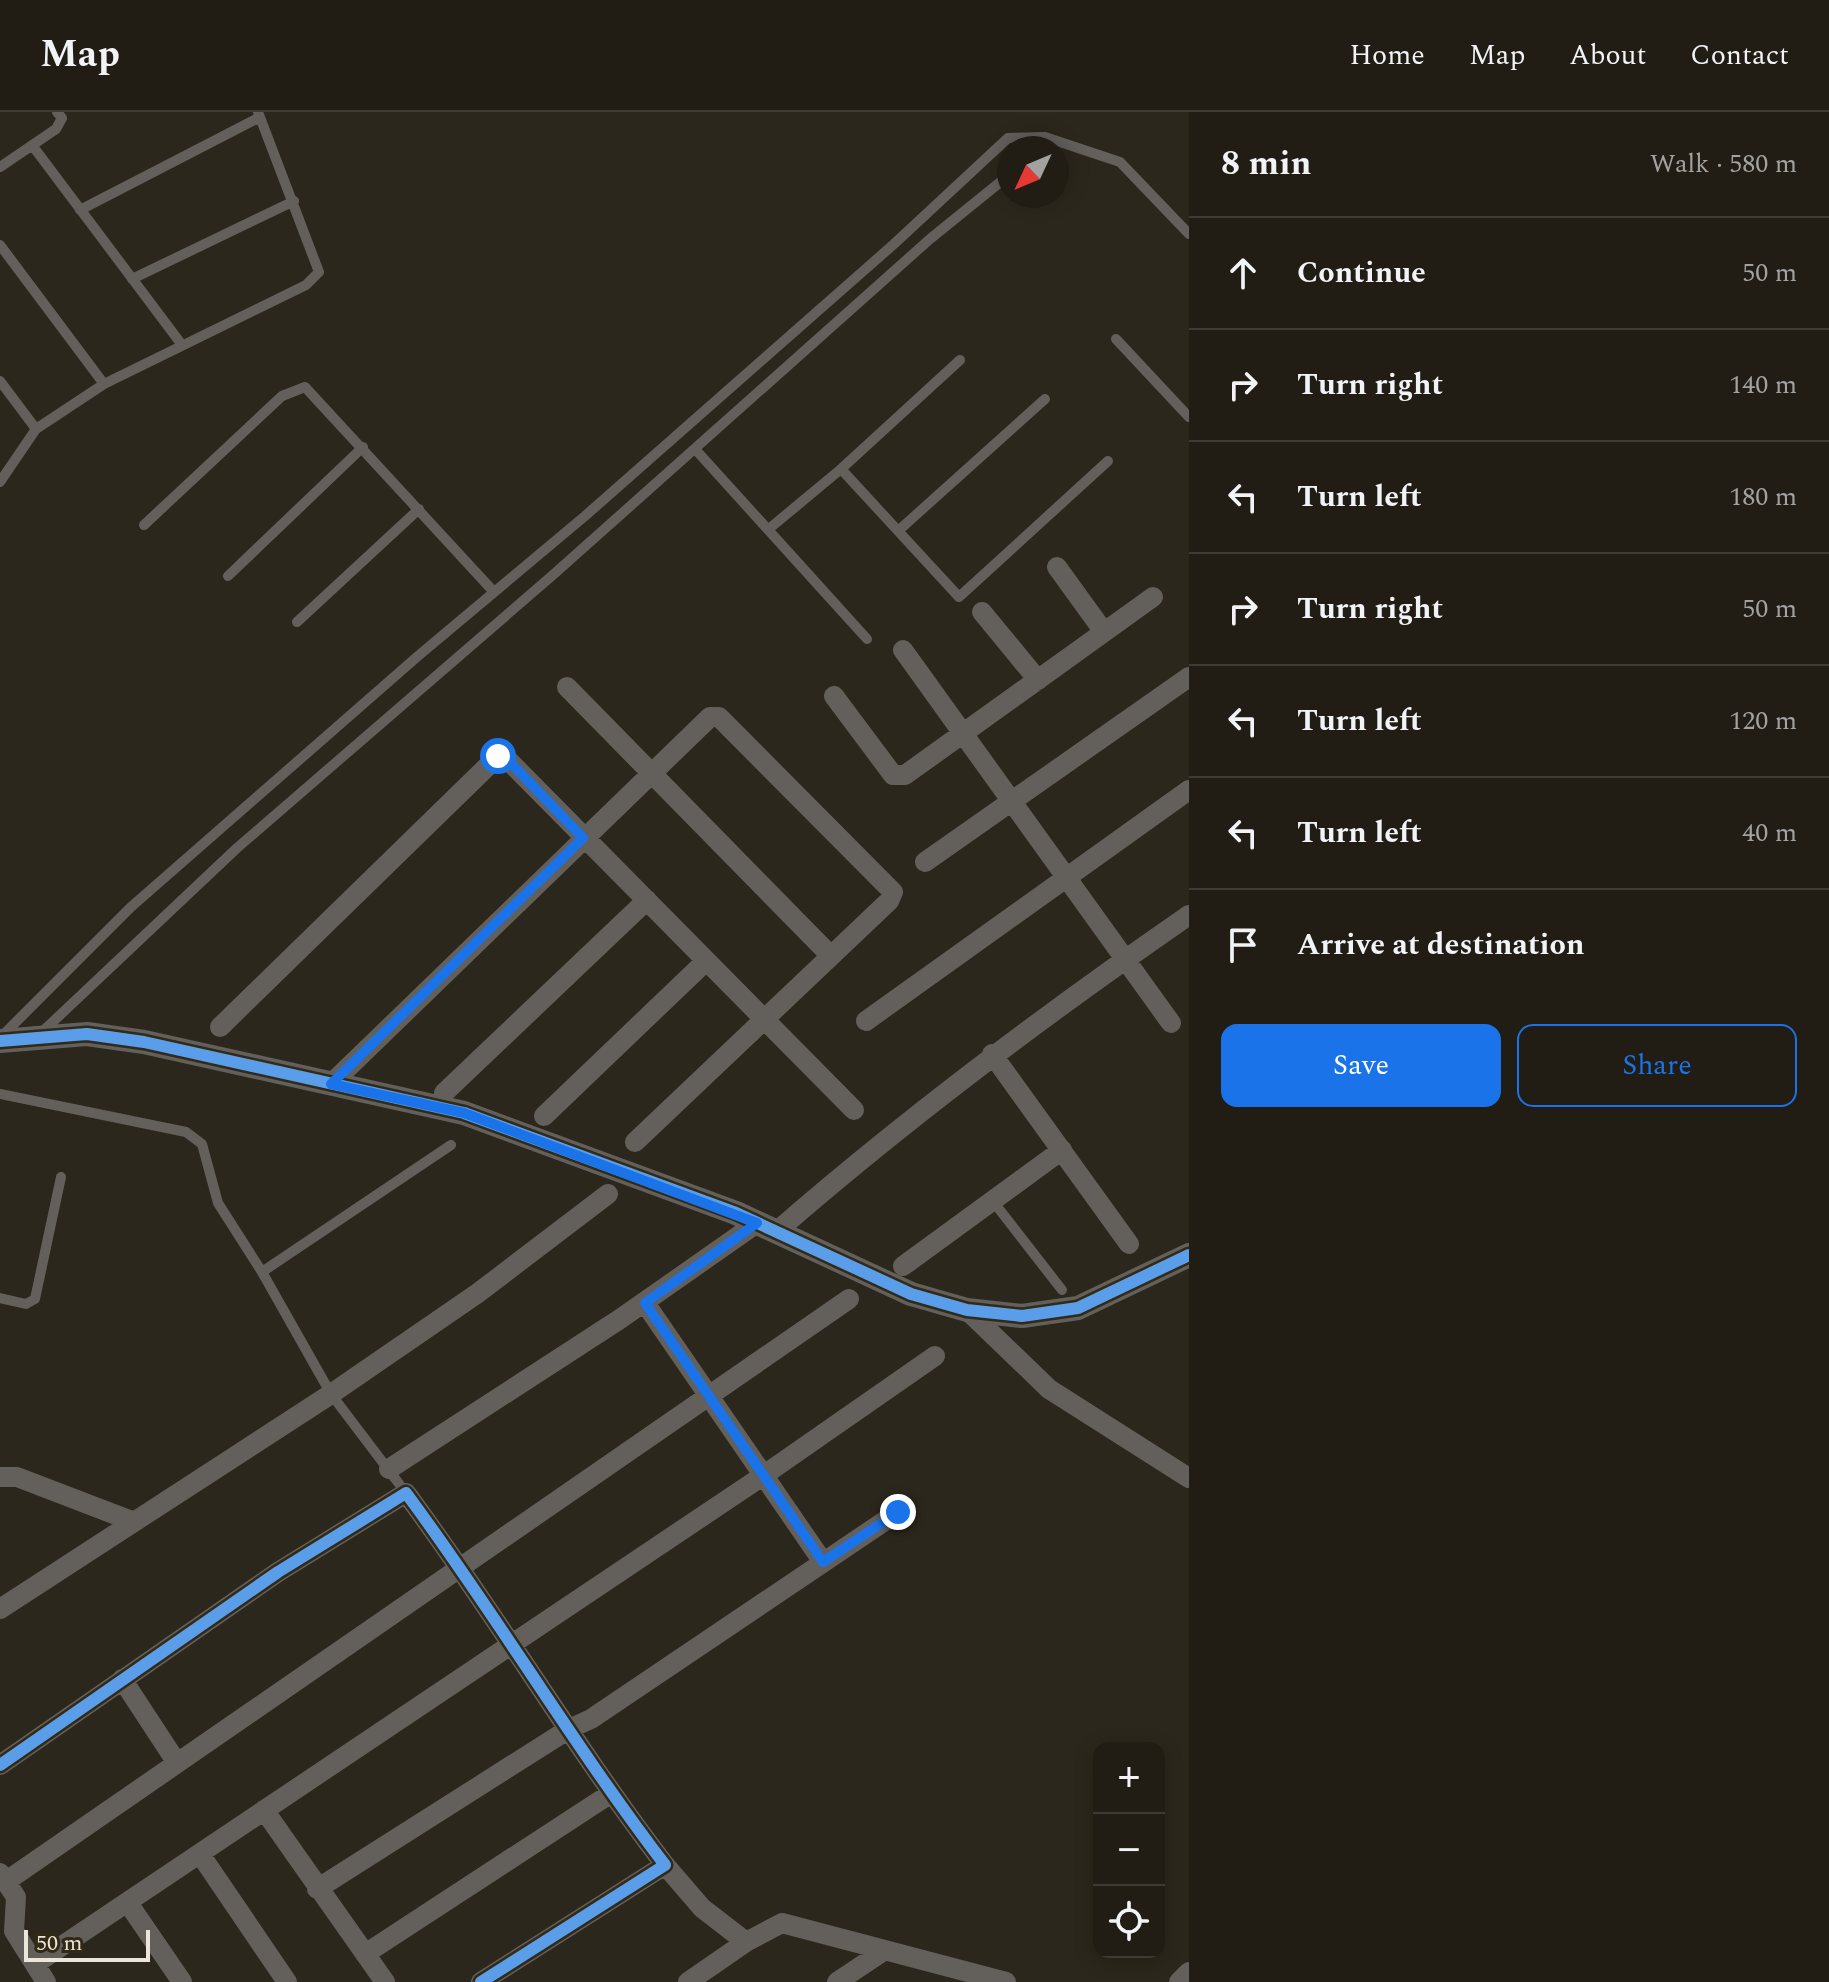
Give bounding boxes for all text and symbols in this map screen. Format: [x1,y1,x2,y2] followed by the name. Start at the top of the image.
[40,26,120,84] text: Map
[1349,34,1425,77] text: Home
[1469,34,1525,77] text: Map
[1569,34,1646,77] text: About
[1690,34,1789,77] text: Contact
[997,136,1069,208] north arrow
[1221,138,1311,190] text: 8 min
[1650,144,1797,184] text: Walk · 580 m
[1297,250,1426,296] text: Continue
[1221,251,1265,295] icon: ahead
[1742,253,1797,293] text: 50 m
[1297,362,1443,408] text: Turn right
[1221,363,1265,407] icon: right
[1729,365,1797,405] text: 140 m
[1297,474,1422,520] text: Turn left
[1221,475,1265,519] icon: left
[1729,477,1797,517] text: 180 m
[1297,586,1443,632] text: Turn right
[1221,587,1265,631] icon: right
[1742,589,1797,629] text: 50 m
[1297,698,1422,744] text: Turn left
[1221,699,1265,743] icon: left
[1729,701,1797,741] text: 120 m
[480,738,516,774] route start
[1297,810,1422,856] text: Turn left
[1221,811,1265,855] icon: left
[1742,813,1797,853] text: 40 m
[1297,922,1584,968] text: Arrive at destination
[1221,923,1265,967] icon: arrive
[1221,1024,1501,1107] button: Save
[1517,1024,1797,1107] button: Share
[880,1494,916,1530] route end
[1093,1742,1165,1958] map controls
[1093,1742,1165,1814] button: +
[1093,1814,1165,1886] button: −
[1093,1886,1165,1958] button: locate
[24,1926,150,1962] scale bar
[36,1927,82,1960] text: 50 m

